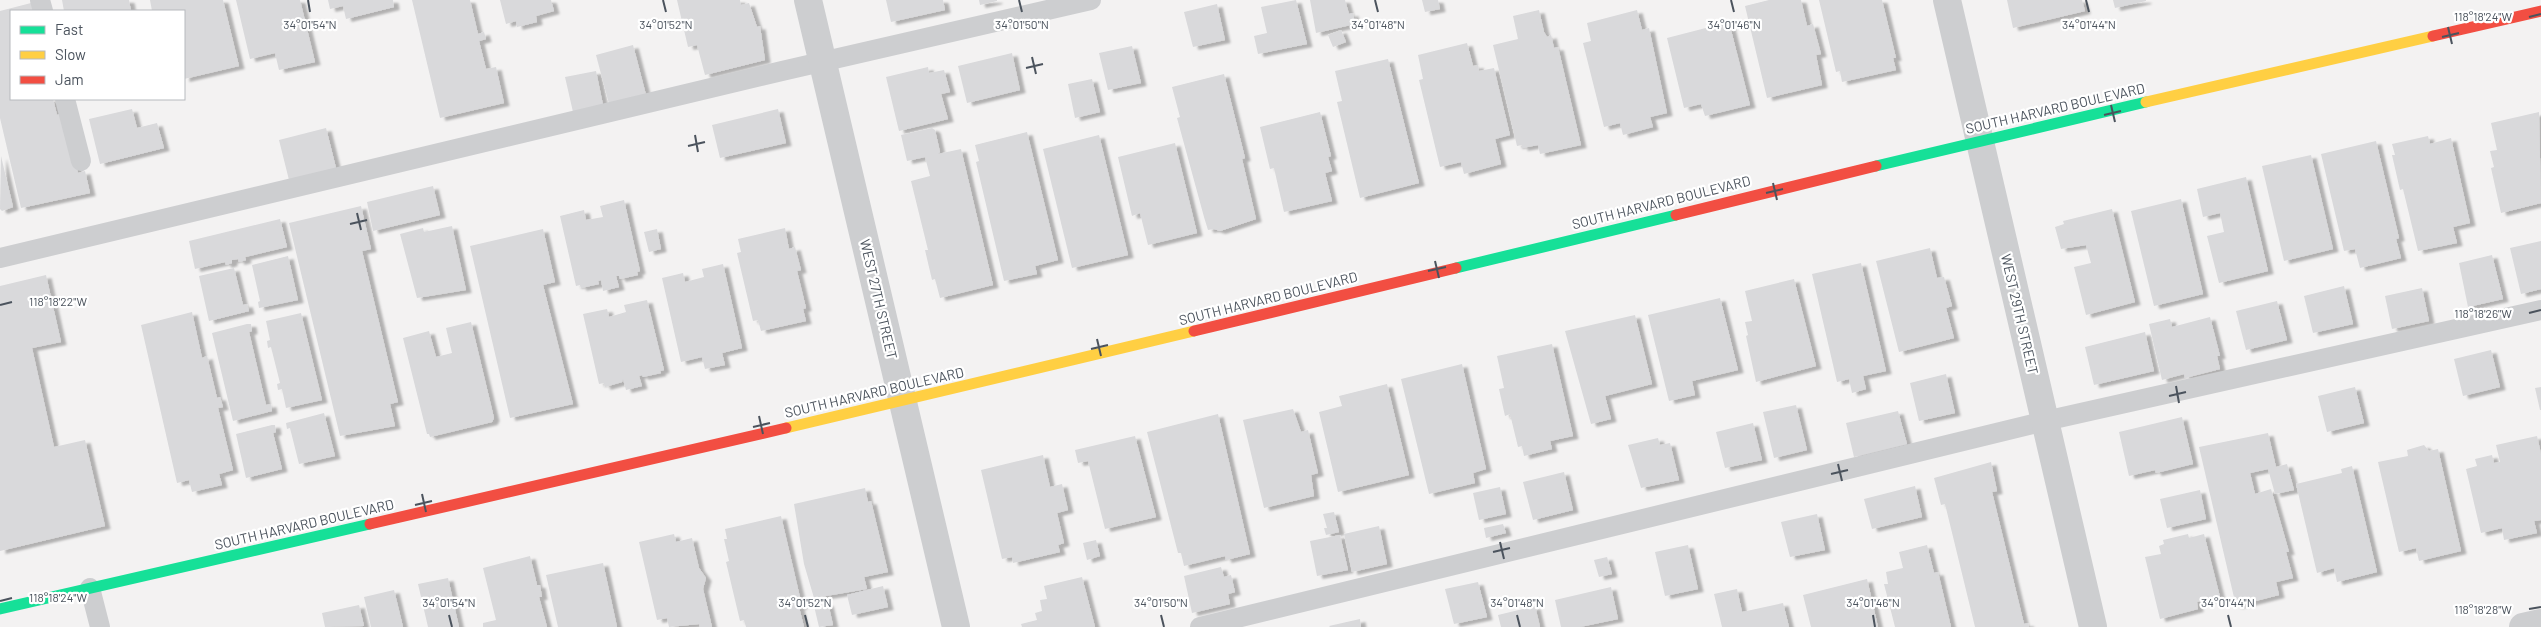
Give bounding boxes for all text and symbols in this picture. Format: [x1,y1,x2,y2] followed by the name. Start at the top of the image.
[2454,9,2512,23] text: 118°18'24"W
[10,10,185,100] legend
[283,17,337,31] text: 34°01'54"N
[639,17,693,31] text: 34°01'52"N
[995,17,1049,31] text: 34°01'50"N
[1351,17,1405,31] text: 34°01'48"N
[1707,17,1761,31] text: 34°01'46"N
[2062,17,2116,31] text: 34°01'44"N
[55,20,83,38] text: Fast
[55,45,86,63] text: Slow
[55,70,84,88] text: Jam
[1964,79,2146,137] street label: SOUTH HARVARD BOULEVARD
[1570,172,1752,232] street label: SOUTH HARVARD BOULEVARD
[857,237,901,361] street label: WEST 27TH STREET
[1998,252,2042,376] street label: WEST 29TH STREET
[1177,268,1359,328] street label: SOUTH HARVARD BOULEVARD
[29,294,87,308] text: 118°18'22"W
[2454,306,2512,320] text: 118°18'26"W
[783,363,965,421] street label: SOUTH HARVARD BOULEVARD
[213,495,395,553] street label: SOUTH HARVARD BOULEVARD
[29,590,87,604] text: 118°18'24"W
[422,595,476,609] text: 34°01'54"N
[778,595,832,609] text: 34°01'52"N
[1134,595,1188,609] text: 34°01'50"N
[1490,595,1544,609] text: 34°01'48"N
[1846,595,1900,609] text: 34°01'46"N
[2201,595,2255,609] text: 34°01'44"N
[2454,602,2512,616] text: 118°18'28"W

